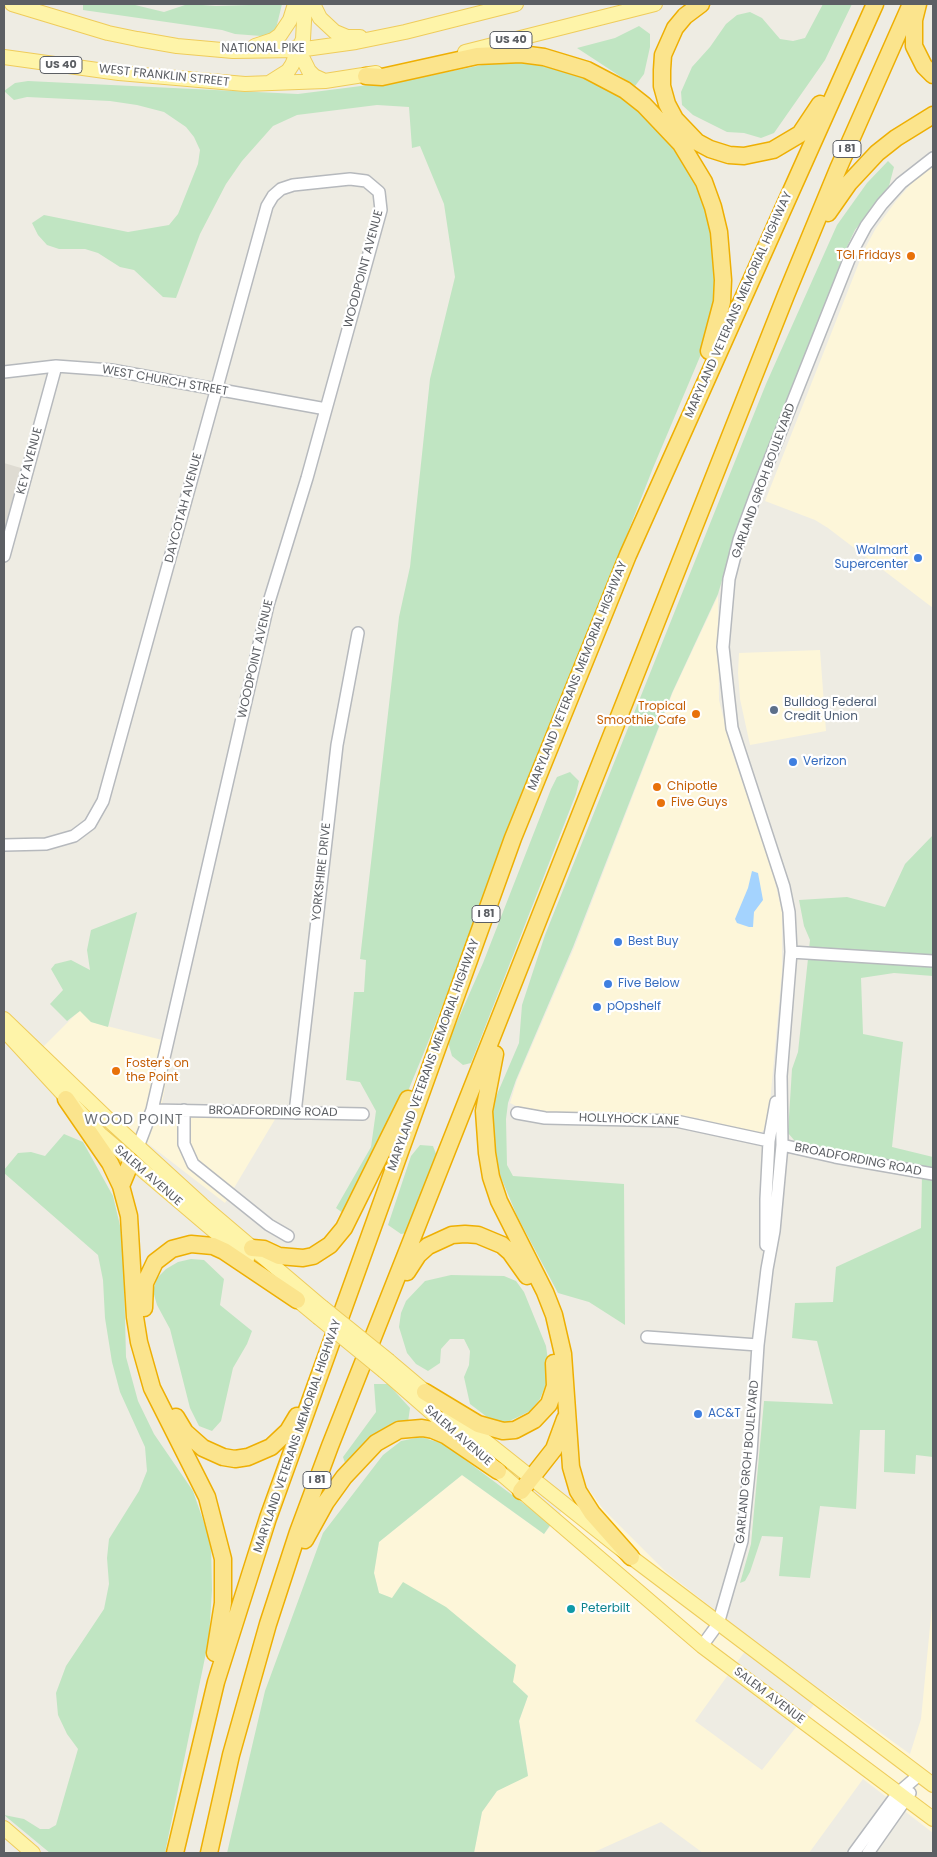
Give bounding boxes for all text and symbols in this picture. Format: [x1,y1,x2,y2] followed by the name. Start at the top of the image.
[490,32,532,48] road number: US 40
[221,42,305,56] street label: NATIONAL PIKE
[40,56,82,74] road number: US 40
[98,62,230,90] street label: WEST FRANKLIN STREET
[833,140,861,158] road number: I 81
[682,190,796,420] street label: MARYLAND VETERANS MEMORIAL HIGHWAY
[341,208,387,330] street label: WOODPOINT AVENUE
[836,249,901,263] place label: TGI Fridays
[905,250,917,262] marker: TGI Fridays
[101,363,229,399] street label: WEST CHURCH STREET
[729,402,799,560] street label: GARLAND GROH BOULEVARD
[14,426,46,496] street label: KEY AVENUE
[162,451,206,565] street label: DAYCOTAH AVENUE
[835,544,908,572] place label: Walmart Supercenter
[912,552,924,564] marker: Walmart Supercenter
[525,559,631,793] street label: MARYLAND VETERANS MEMORIAL HIGHWAY
[235,598,277,720] street label: WOODPOINT AVENUE
[784,696,877,724] place label: Bulldog Federal Credit Union
[597,700,686,728] place label: Tropical Smoothie Cafe
[768,704,780,716] marker: Bulldog Federal Credit Union
[690,708,702,720] marker: Tropical Smoothie Cafe
[803,755,847,769] place label: Verizon
[787,756,799,768] marker: Verizon
[667,780,717,794] place label: Chipotle
[651,781,663,793] marker: Chipotle
[671,796,727,810] place label: Five Guys
[655,797,667,809] marker: Five Guys
[310,822,334,922] street label: YORKSHIRE DRIVE
[472,906,500,922] road number: I 81
[628,935,678,949] place label: Best Buy
[612,936,624,948] marker: Best Buy
[385,937,483,1173] street label: MARYLAND VETERANS MEMORIAL HIGHWAY
[618,977,680,991] place label: Five Below
[602,978,614,990] marker: Five Below
[607,1000,661,1014] place label: pOpshelf
[591,1001,603,1013] marker: pOpshelf
[126,1057,189,1085] place label: Foster's on the Point
[110,1065,122,1077] marker: Foster's on the Point
[208,1104,338,1120] street label: BROADFORDING ROAD
[579,1111,679,1129] street label: HOLLYHOCK LANE
[83,1112,185,1128] district label: WOOD POINT
[793,1141,923,1179] street label: BROADFORDING ROAD
[111,1143,185,1209] street label: SALEM AVENUE
[251,1317,345,1555] street label: MARYLAND VETERANS MEMORIAL HIGHWAY
[734,1380,762,1544] street label: GARLAND GROH BOULEVARD
[421,1403,495,1469] street label: SALEM AVENUE
[708,1407,741,1421] place label: AC&T
[692,1408,704,1420] marker: AC&T
[303,1472,331,1488] road number: I 81
[581,1602,630,1616] place label: Peterbilt
[565,1603,577,1615] marker: Peterbilt
[731,1665,807,1727] street label: SALEM AVENUE

